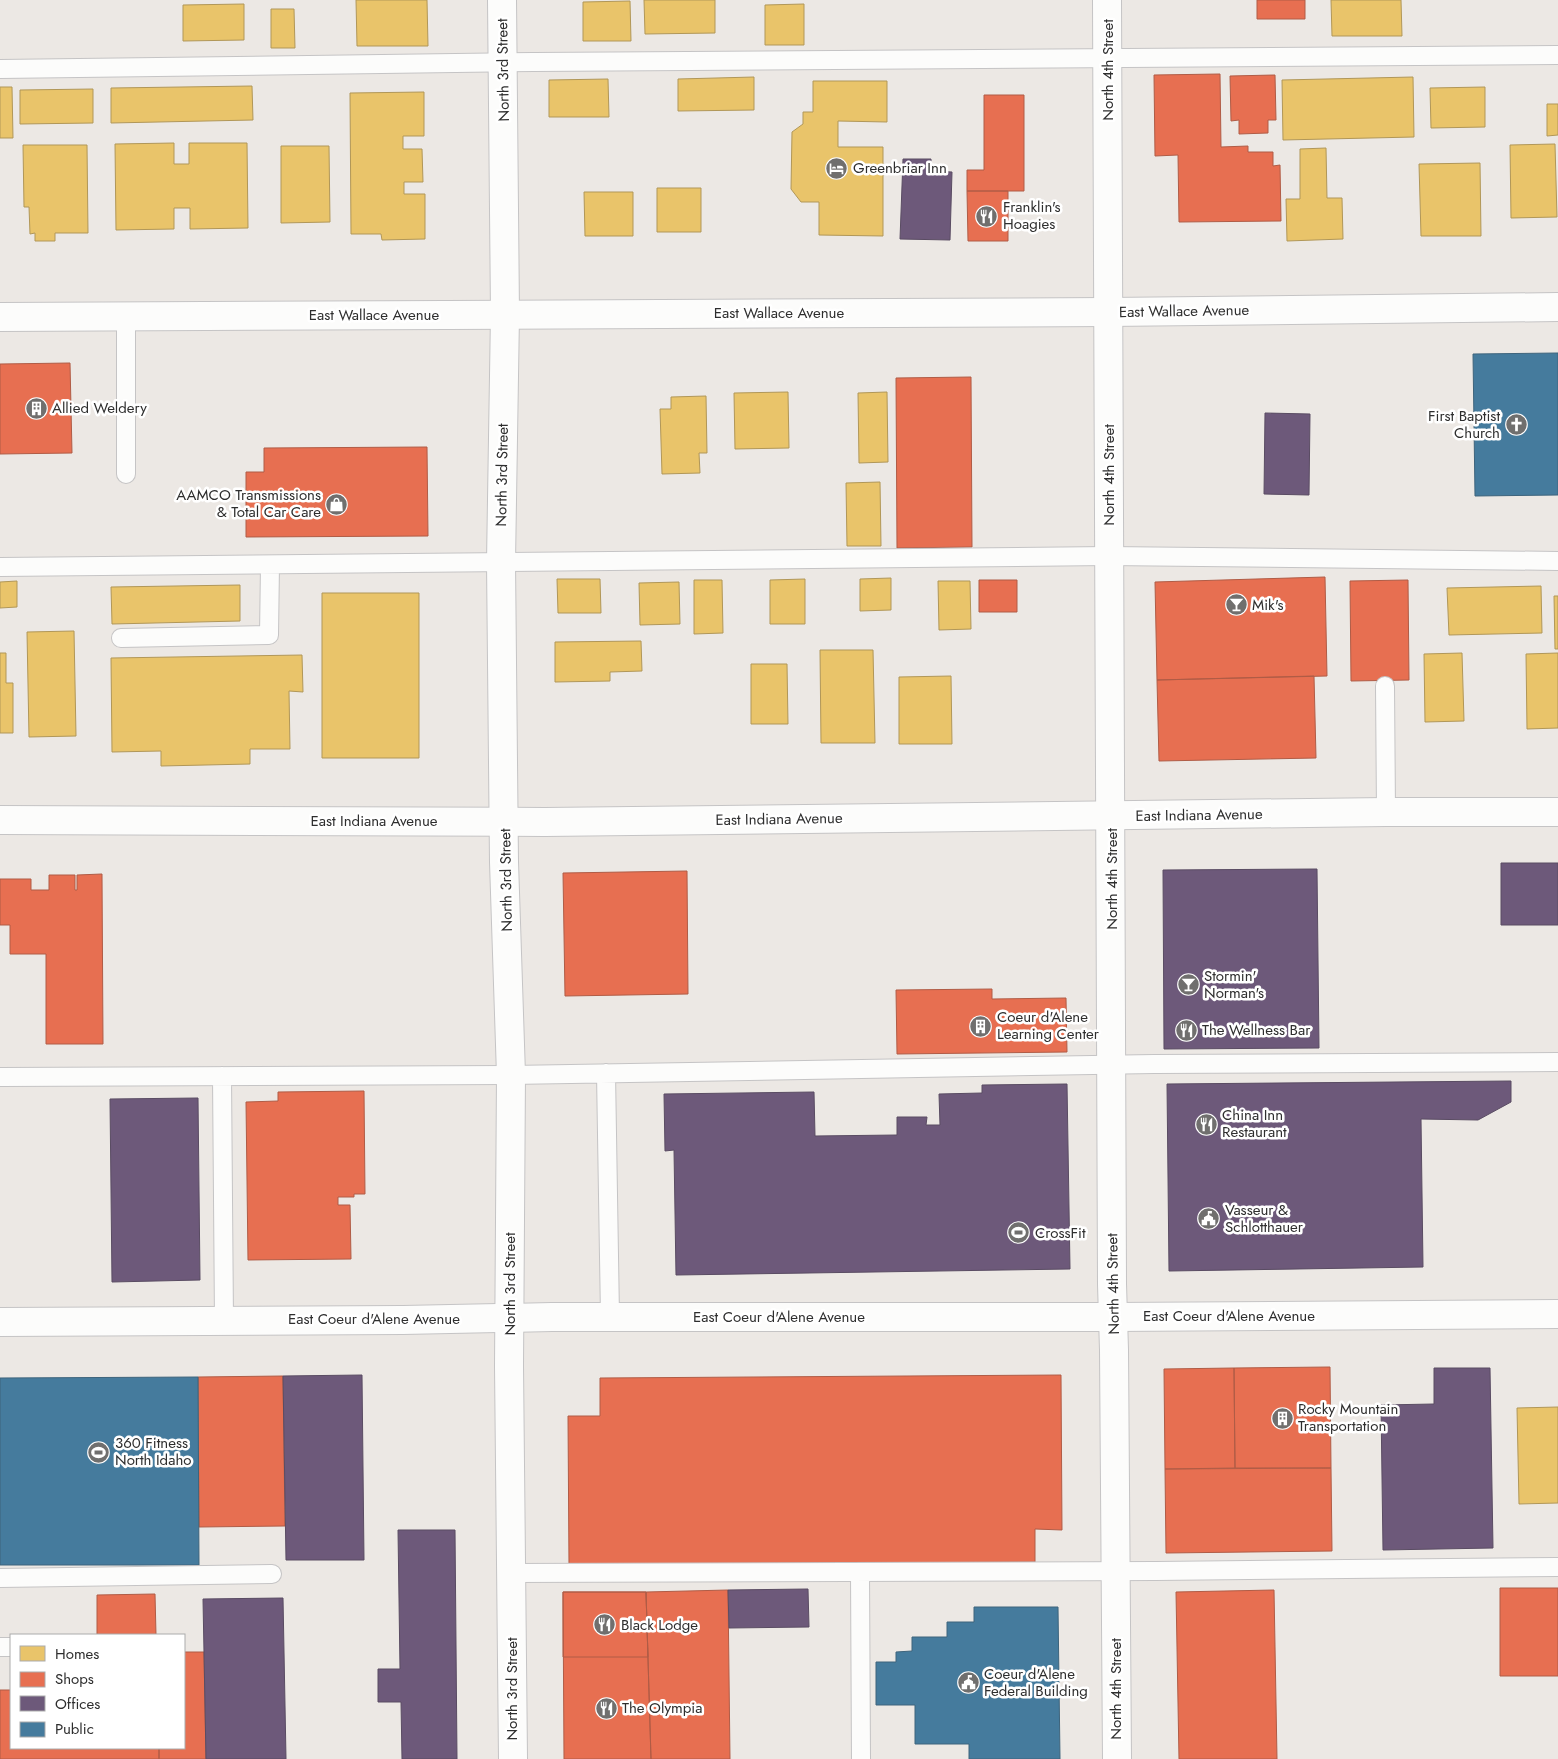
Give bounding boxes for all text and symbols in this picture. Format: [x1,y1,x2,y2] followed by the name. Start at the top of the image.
[491,18,515,122] street label: North 3rd Street
[1097,19,1119,121] street label: North 4th Street
[825,156,849,180] hotel icon: Greenbriar Inn
[853,157,947,179] place label: Greenbriar Inn
[1003,196,1061,235] place label: Franklin's Hoagies
[975,204,999,228] restaurant icon: Franklin's Hoagies
[1119,299,1250,323] street label: East Wallace Avenue
[714,302,844,324] street label: East Wallace Avenue
[309,304,439,326] street label: East Wallace Avenue
[24,396,48,420] building icon: Allied Weldery
[52,397,147,419] place label: Allied Weldery
[1428,405,1500,444] place label: First Baptist Church
[1504,413,1528,437] church icon: First Baptist Church
[490,423,514,527] street label: North 3rd Street
[1098,424,1120,526] street label: North 4th Street
[176,484,321,523] place label: AAMCO Transmissions & Total Car Care
[325,492,349,516] shop icon: AAMCO Transmissions & Total Car Care
[1224,593,1248,617] bar icon: Mik's
[1252,594,1283,616] place label: Mik's
[1135,803,1263,827] street label: East Indiana Avenue
[715,807,843,831] street label: East Indiana Avenue
[310,810,438,832] street label: East Indiana Avenue
[494,828,518,932] street label: North 3rd Street
[1101,828,1123,930] street label: North 4th Street
[1204,965,1264,1004] place label: Stormin' Norman's
[1176,973,1200,997] bar icon: Stormin' Norman's
[997,1006,1100,1045] place label: Coeur d'Alene Learning Center
[969,1014,993,1038] building icon: Coeur d'Alene Learning Center
[1174,1018,1198,1042] restaurant icon: The Wellness Bar
[1202,1019,1311,1041] place label: The Wellness Bar
[1222,1104,1287,1143] place label: China Inn Restaurant
[1194,1112,1218,1136] restaurant icon: China Inn Restaurant
[1225,1199,1304,1238] place label: Vasseur & Schlotthauer
[1197,1207,1221,1231] public building icon: Vasseur & Schlotthauer
[1007,1221,1031,1245] sports icon: CrossFit
[1035,1222,1086,1244] place label: CrossFit
[499,1232,521,1336] street label: North 3rd Street
[1101,1233,1125,1335] street label: North 4th Street
[1143,1305,1315,1327] street label: East Coeur d'Alene Avenue
[693,1306,865,1328] street label: East Coeur d'Alene Avenue
[288,1308,460,1330] street label: East Coeur d'Alene Avenue
[1298,1398,1398,1437] place label: Rocky Mountain Transportation
[1270,1406,1294,1430] building icon: Rocky Mountain Transportation
[115,1432,191,1471] place label: 360 Fitness North Idaho
[87,1440,111,1464] sports icon: 360 Fitness North Idaho
[593,1613,617,1637] restaurant icon: Black Lodge
[621,1614,698,1636] place label: Black Lodge
[10,1634,185,1749] legend
[501,1637,523,1741] street label: North 3rd Street
[1105,1638,1127,1740] street label: North 4th Street
[55,1643,99,1665] text: Homes
[984,1663,1088,1702] place label: Coeur d'Alene Federal Building
[55,1668,94,1690] text: Shops
[956,1671,980,1695] public building icon: Coeur d'Alene Federal Building
[55,1693,100,1715] text: Offices
[594,1696,618,1720] restaurant icon: The Olympia
[622,1697,702,1719] place label: The Olympia
[55,1718,94,1740] text: Public

